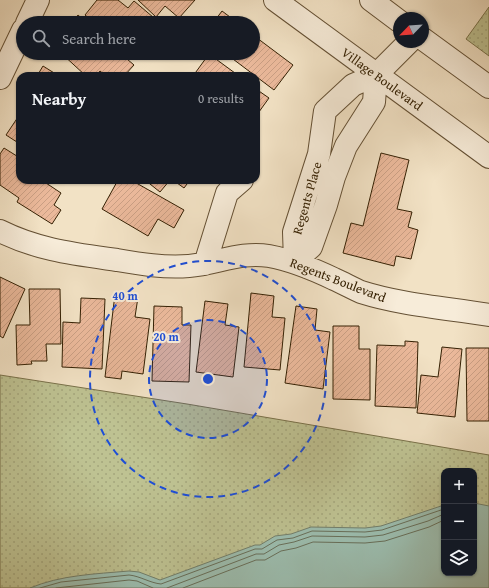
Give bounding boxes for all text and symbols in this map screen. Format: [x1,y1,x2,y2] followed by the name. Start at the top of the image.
[393,12,429,48] north arrow
[16,16,260,60] search box
[30,27,52,49] icon: search
[62,28,136,49] text: Search here
[337,43,427,115] street label: Village Boulevard
[32,86,86,111] text: Nearby
[198,89,244,108] text: 0 results
[288,159,326,237] street label: Regents Place
[287,253,389,307] street label: Regents Boulevard
[112,287,138,304] text: 40 m
[153,328,179,345] text: 20 m
[201,372,215,386] centre of rings
[441,468,477,576] map controls
[441,468,477,504] button: +
[441,504,477,540] button: −
[441,540,477,576] button: layers

